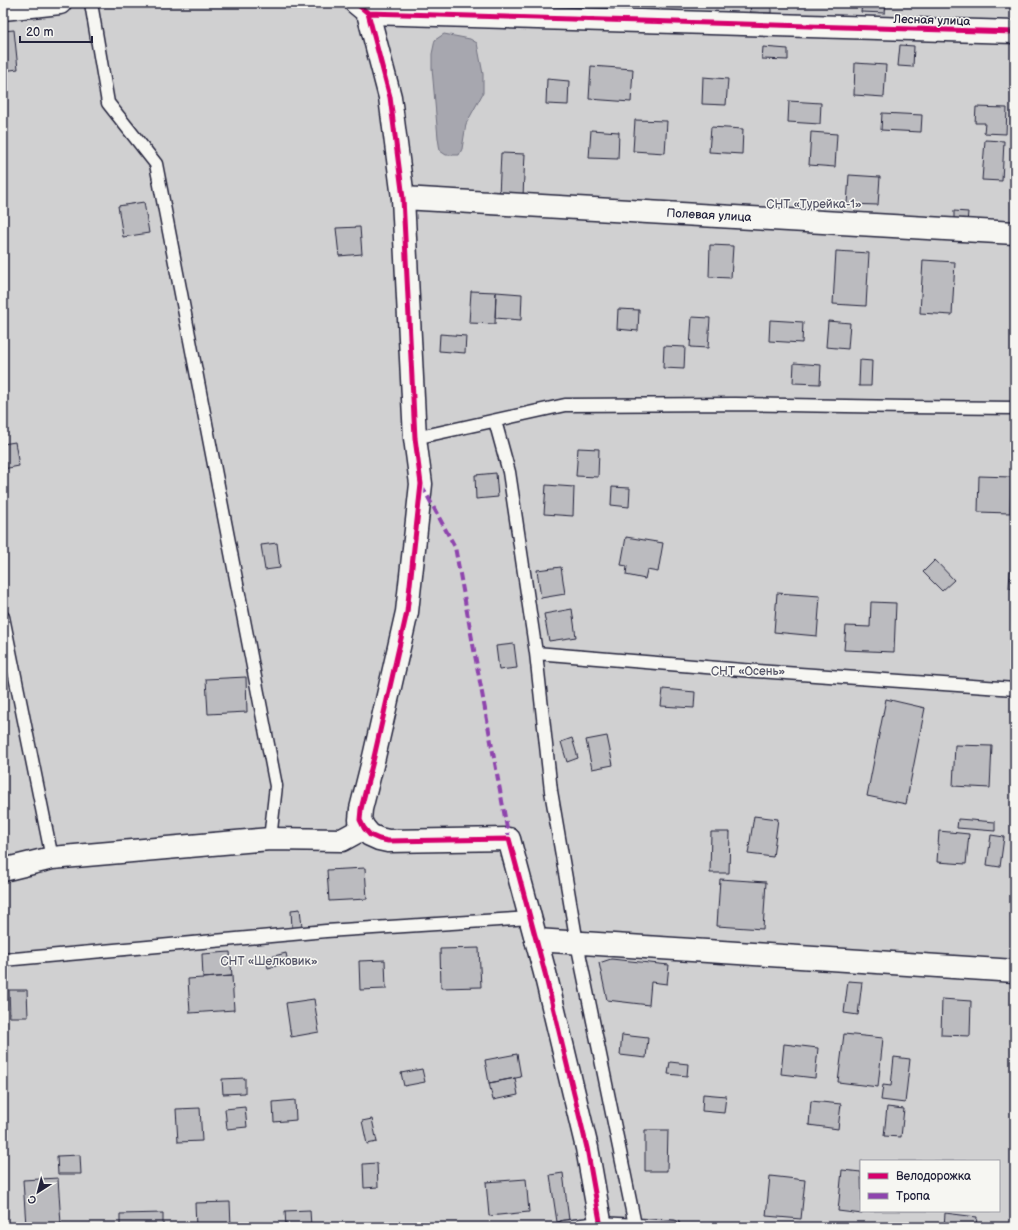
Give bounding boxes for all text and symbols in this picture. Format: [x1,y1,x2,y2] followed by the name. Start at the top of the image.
[892,12,971,29] street label: Лесная улица
[20,18,92,44] scale bar
[26,25,53,40] text: 20 m
[766,197,862,212] park label: СНТ «Турейка-1»
[666,206,752,225] street label: Полевая улица
[711,664,785,679] park label: СНТ «Осень»
[220,954,318,969] park label: СНТ «Шелковик»
[860,1160,1000,1212] legend
[896,1169,971,1184] text: Велодорожка
[18,1172,58,1212] north arrow
[896,1189,930,1204] text: Тропа
[25,1192,39,1207] text: С

